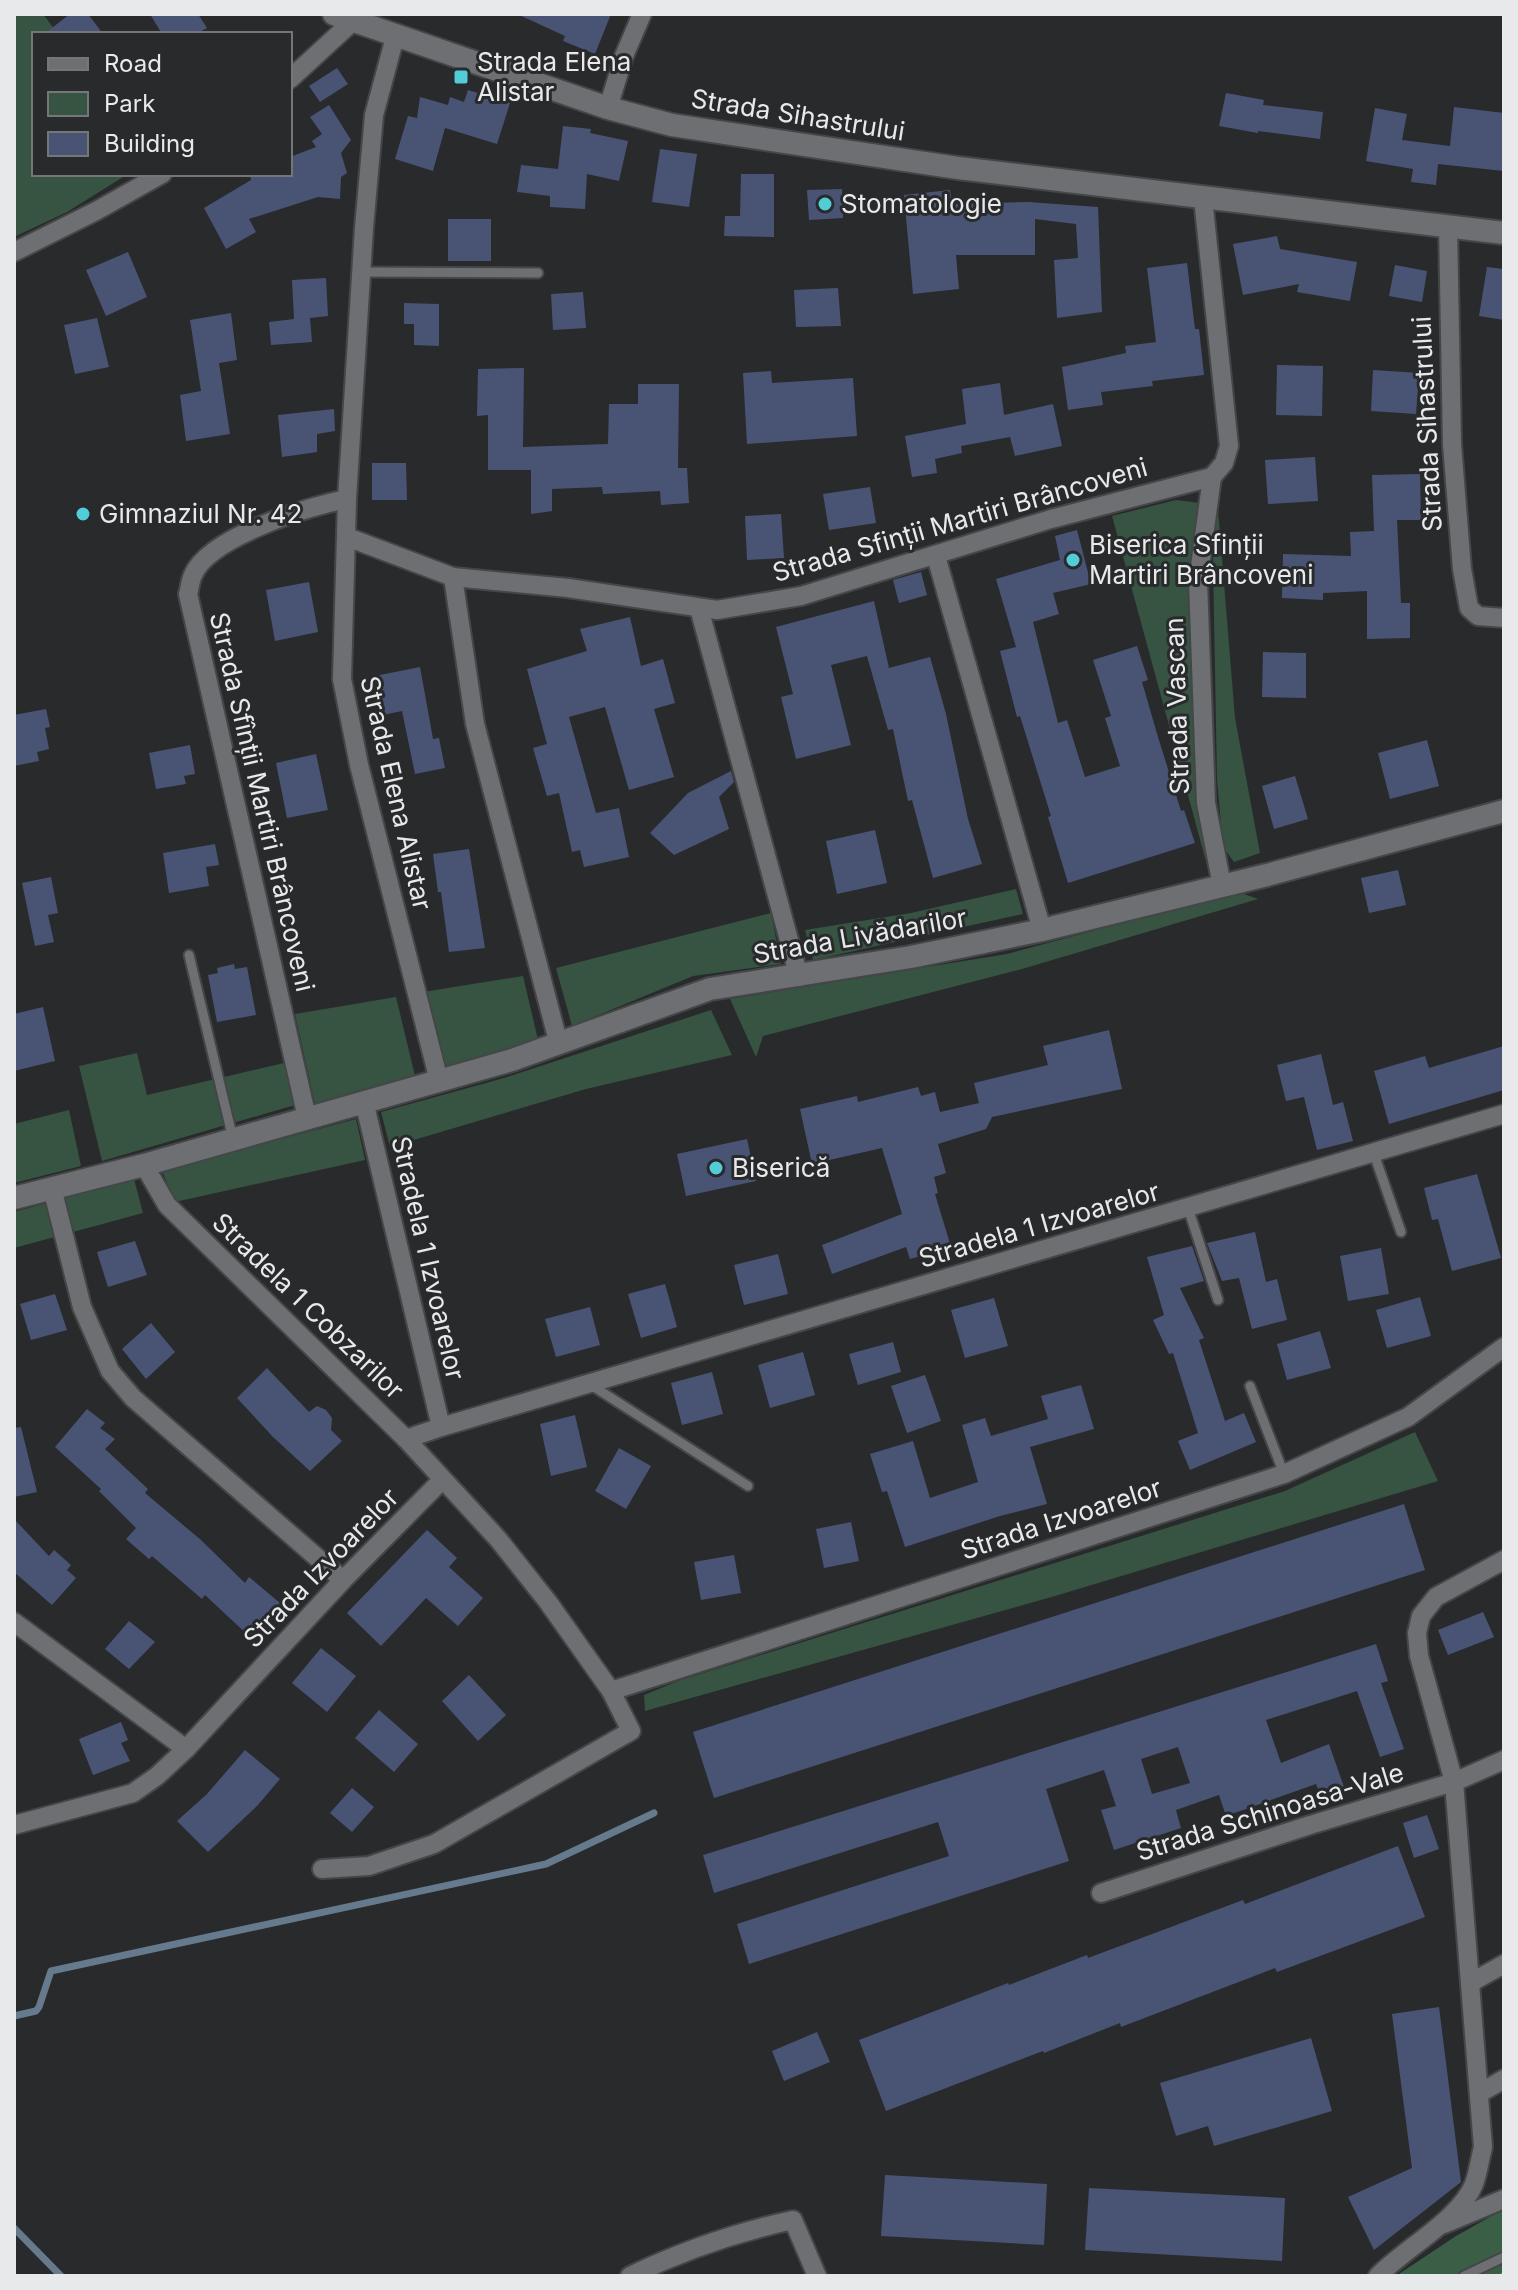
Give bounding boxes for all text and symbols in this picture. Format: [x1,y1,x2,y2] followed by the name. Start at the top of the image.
[32,32,292,176] legend
[477,46,631,107] place label: Strada Elena Alistar
[104,49,162,78] text: Road
[452,68,470,86] marker: Strada Elena Alistar
[689,82,907,147] street label: Strada Sihastrului
[104,89,155,118] text: Park
[104,129,195,158] text: Building
[841,188,1002,219] place label: Stomatologie
[816,195,834,213] marker: Stomatologie
[1405,316,1448,533] street label: Strada Sihastrului
[769,451,1151,589] street label: Strada Sfinții Martiri Brâncoveni
[99,498,302,529] place label: Gimnaziul Nr. 42
[74,505,92,523] marker: Gimnaziul Nr. 42
[1089,529,1314,590] place label: Biserica Sfinții Martiri Brâncoveni
[1064,551,1082,569] marker: Biserica Sfinții Martiri Brâncoveni
[203,609,321,995] street label: Strada Sfînții Martiri Brâncoveni
[1158,617,1195,795] street label: Strada Vascan
[354,673,439,913] street label: Strada Elena Alistar
[751,901,969,970] street label: Strada Livădarilor
[385,1133,472,1383] street label: Stradela 1 Izvoarelor
[732,1152,830,1183] place label: Biserică
[707,1159,725,1177] marker: Biserică
[915,1175,1163,1274] street label: Stradela 1 Izvoarelor
[206,1206,411,1405] street label: Stradela 1 Cobzarilor
[956,1471,1165,1566] street label: Strada Izvoarelor
[237,1481,405,1654] street label: Strada Izvoarelor
[1132,1756,1407,1867] street label: Strada Schinoasa-Vale

